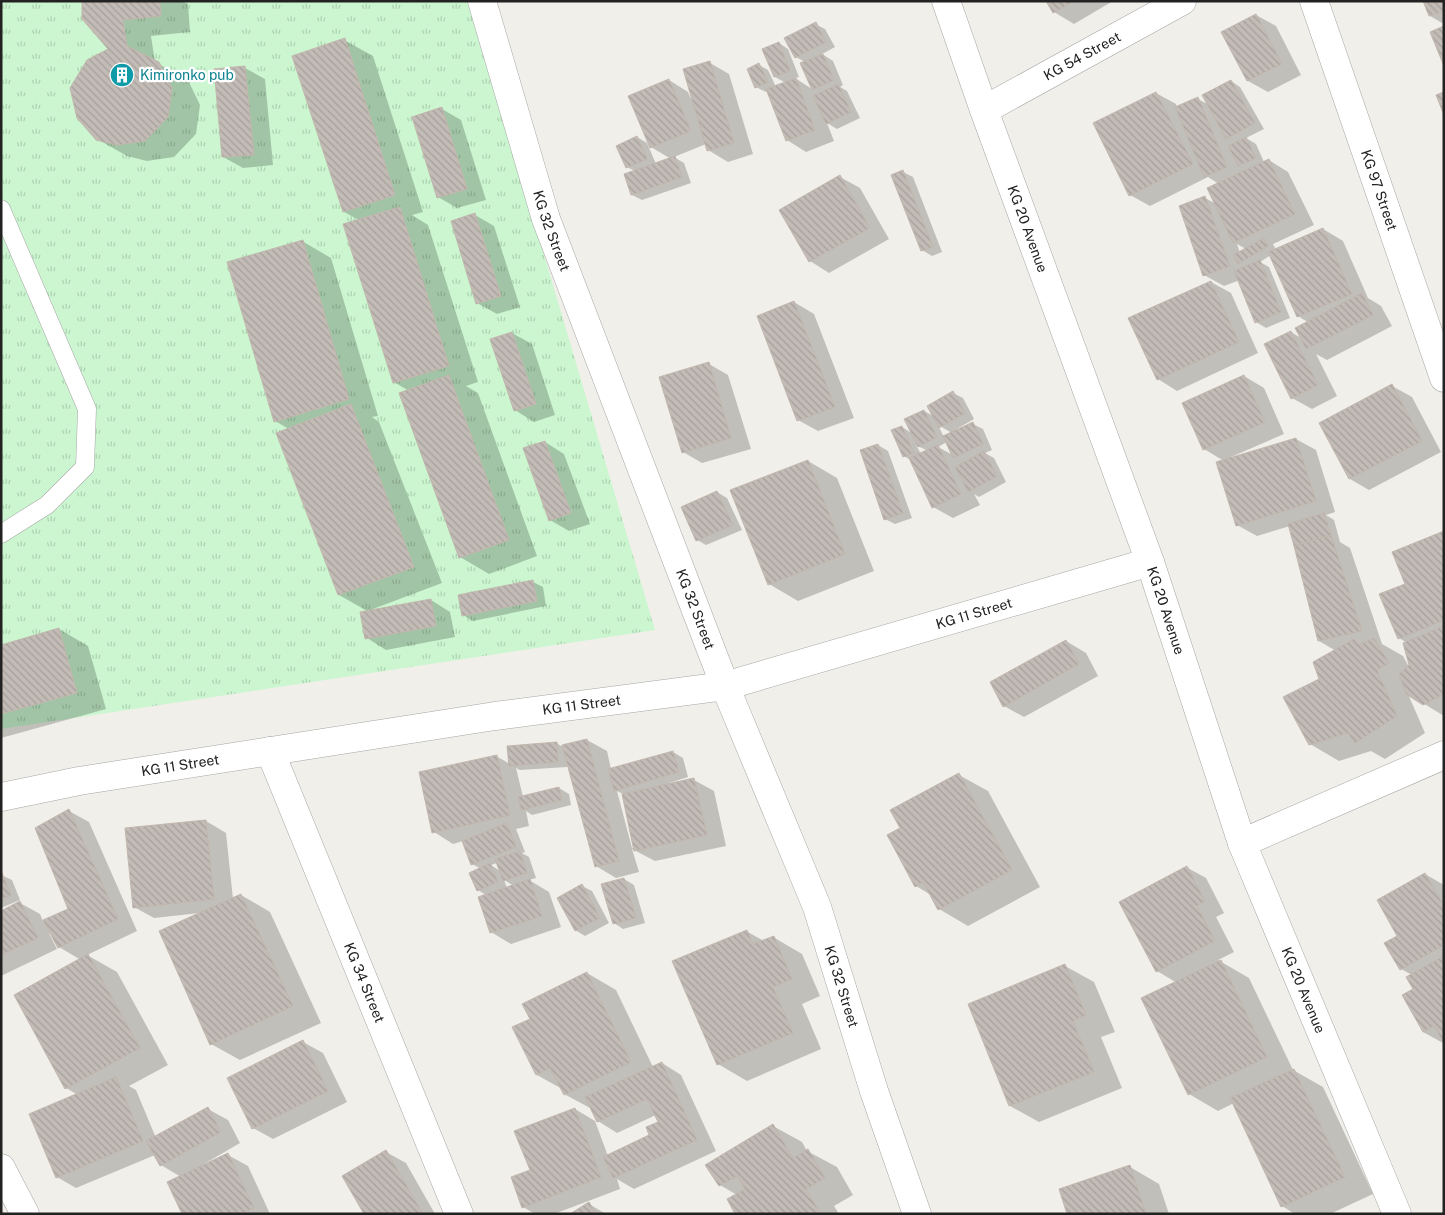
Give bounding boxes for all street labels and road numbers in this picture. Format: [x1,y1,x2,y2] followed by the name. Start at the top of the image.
[1041,28,1123,84] street label: KG 54 Street
[1358,148,1401,233] street label: KG 97 Street
[1004,183,1051,275] street label: KG 20 Avenue
[530,188,573,273] street label: KG 32 Street
[1144,564,1188,657] street label: KG 20 Avenue
[673,567,718,652] street label: KG 32 Street
[934,595,1014,632] street label: KG 11 Street
[541,692,622,718] street label: KG 11 Street
[140,751,220,779] street label: KG 11 Street
[341,940,388,1025] street label: KG 34 Street
[821,944,862,1029] street label: KG 32 Street
[1278,945,1329,1036] street label: KG 20 Avenue

